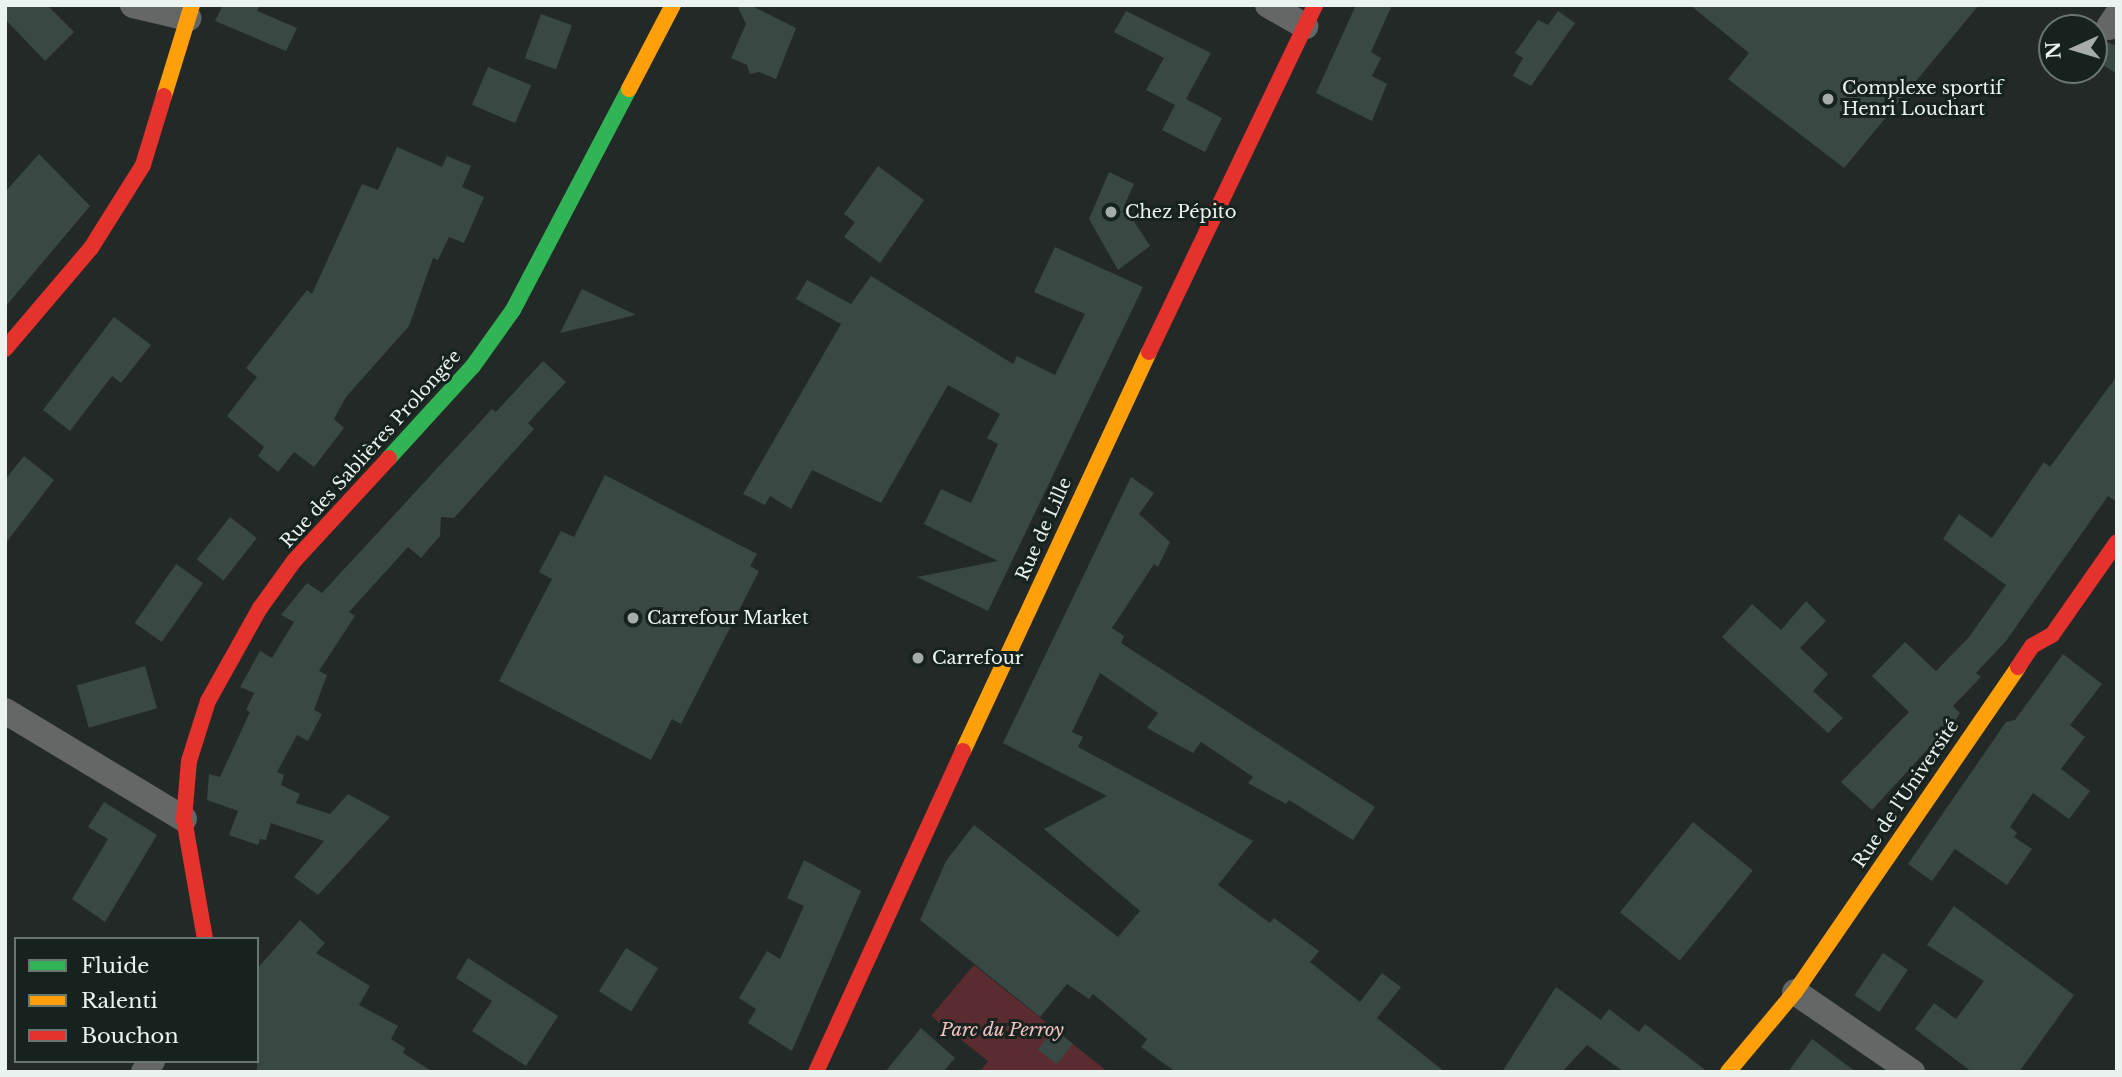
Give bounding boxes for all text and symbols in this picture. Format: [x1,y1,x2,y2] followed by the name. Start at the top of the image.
[2038,14,2108,84] north arrow
[2041,41,2066,60] text: N
[1842,78,2003,120] place label: Complexe sportif Henri Louchart
[1820,91,1836,107] marker: Complexe sportif Henri Louchart
[1125,201,1236,223] place label: Chez Pépito
[1103,204,1119,220] marker: Chez Pépito
[276,346,466,552] street label: Rue des Sablières Prolongée
[1012,474,1076,584] street label: Rue de Lille
[647,607,809,629] place label: Carrefour Market
[625,610,641,626] marker: Carrefour Market
[932,647,1023,669] place label: Carrefour
[910,650,926,666] marker: Carrefour
[1849,716,1963,872] street label: Rue de l'Université
[14,937,259,1063] legend
[81,953,149,979] text: Fluide
[81,988,158,1014] text: Ralenti
[940,1019,1064,1041] park label: Parc du Perroy
[81,1023,179,1049] text: Bouchon

